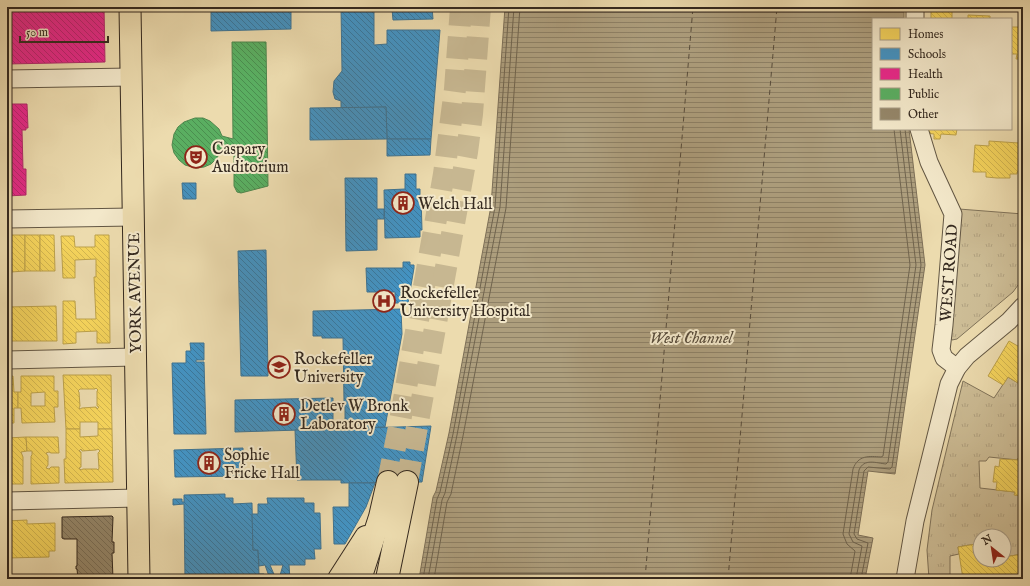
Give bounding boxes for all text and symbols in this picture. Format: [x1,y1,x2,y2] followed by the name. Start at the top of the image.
[20,18,108,44] scale bar
[872,18,1012,130] legend
[26,25,48,40] text: 50 m
[908,27,944,42] text: Homes
[908,47,946,62] text: Schools
[908,67,943,82] text: Health
[908,87,939,102] text: Public
[908,107,939,122] text: Other
[211,140,289,178] place label: Caspary Auditorium
[183,144,209,170] theatre icon: Caspary Auditorium
[390,190,416,216] building icon: Welch Hall
[418,195,493,215] place label: Welch Hall
[937,223,963,323] street label: WEST ROAD
[125,232,147,354] street label: YORK AVENUE
[400,284,531,322] place label: Rockefeller University Hospital
[371,288,397,314] hospital icon: Rockefeller University Hospital
[649,328,735,349] water label: West Channel
[294,350,373,388] place label: Rockefeller University
[266,354,292,380] school or university icon: Rockefeller University
[300,397,409,435] place label: Detlev W Bronk Laboratory
[271,401,297,427] building icon: Detlev W Bronk Laboratory
[224,446,300,484] place label: Sophie Fricke Hall
[196,450,222,476] building icon: Sophie Fricke Hall
[972,528,1012,568] north arrow
[979,532,996,549] text: N

